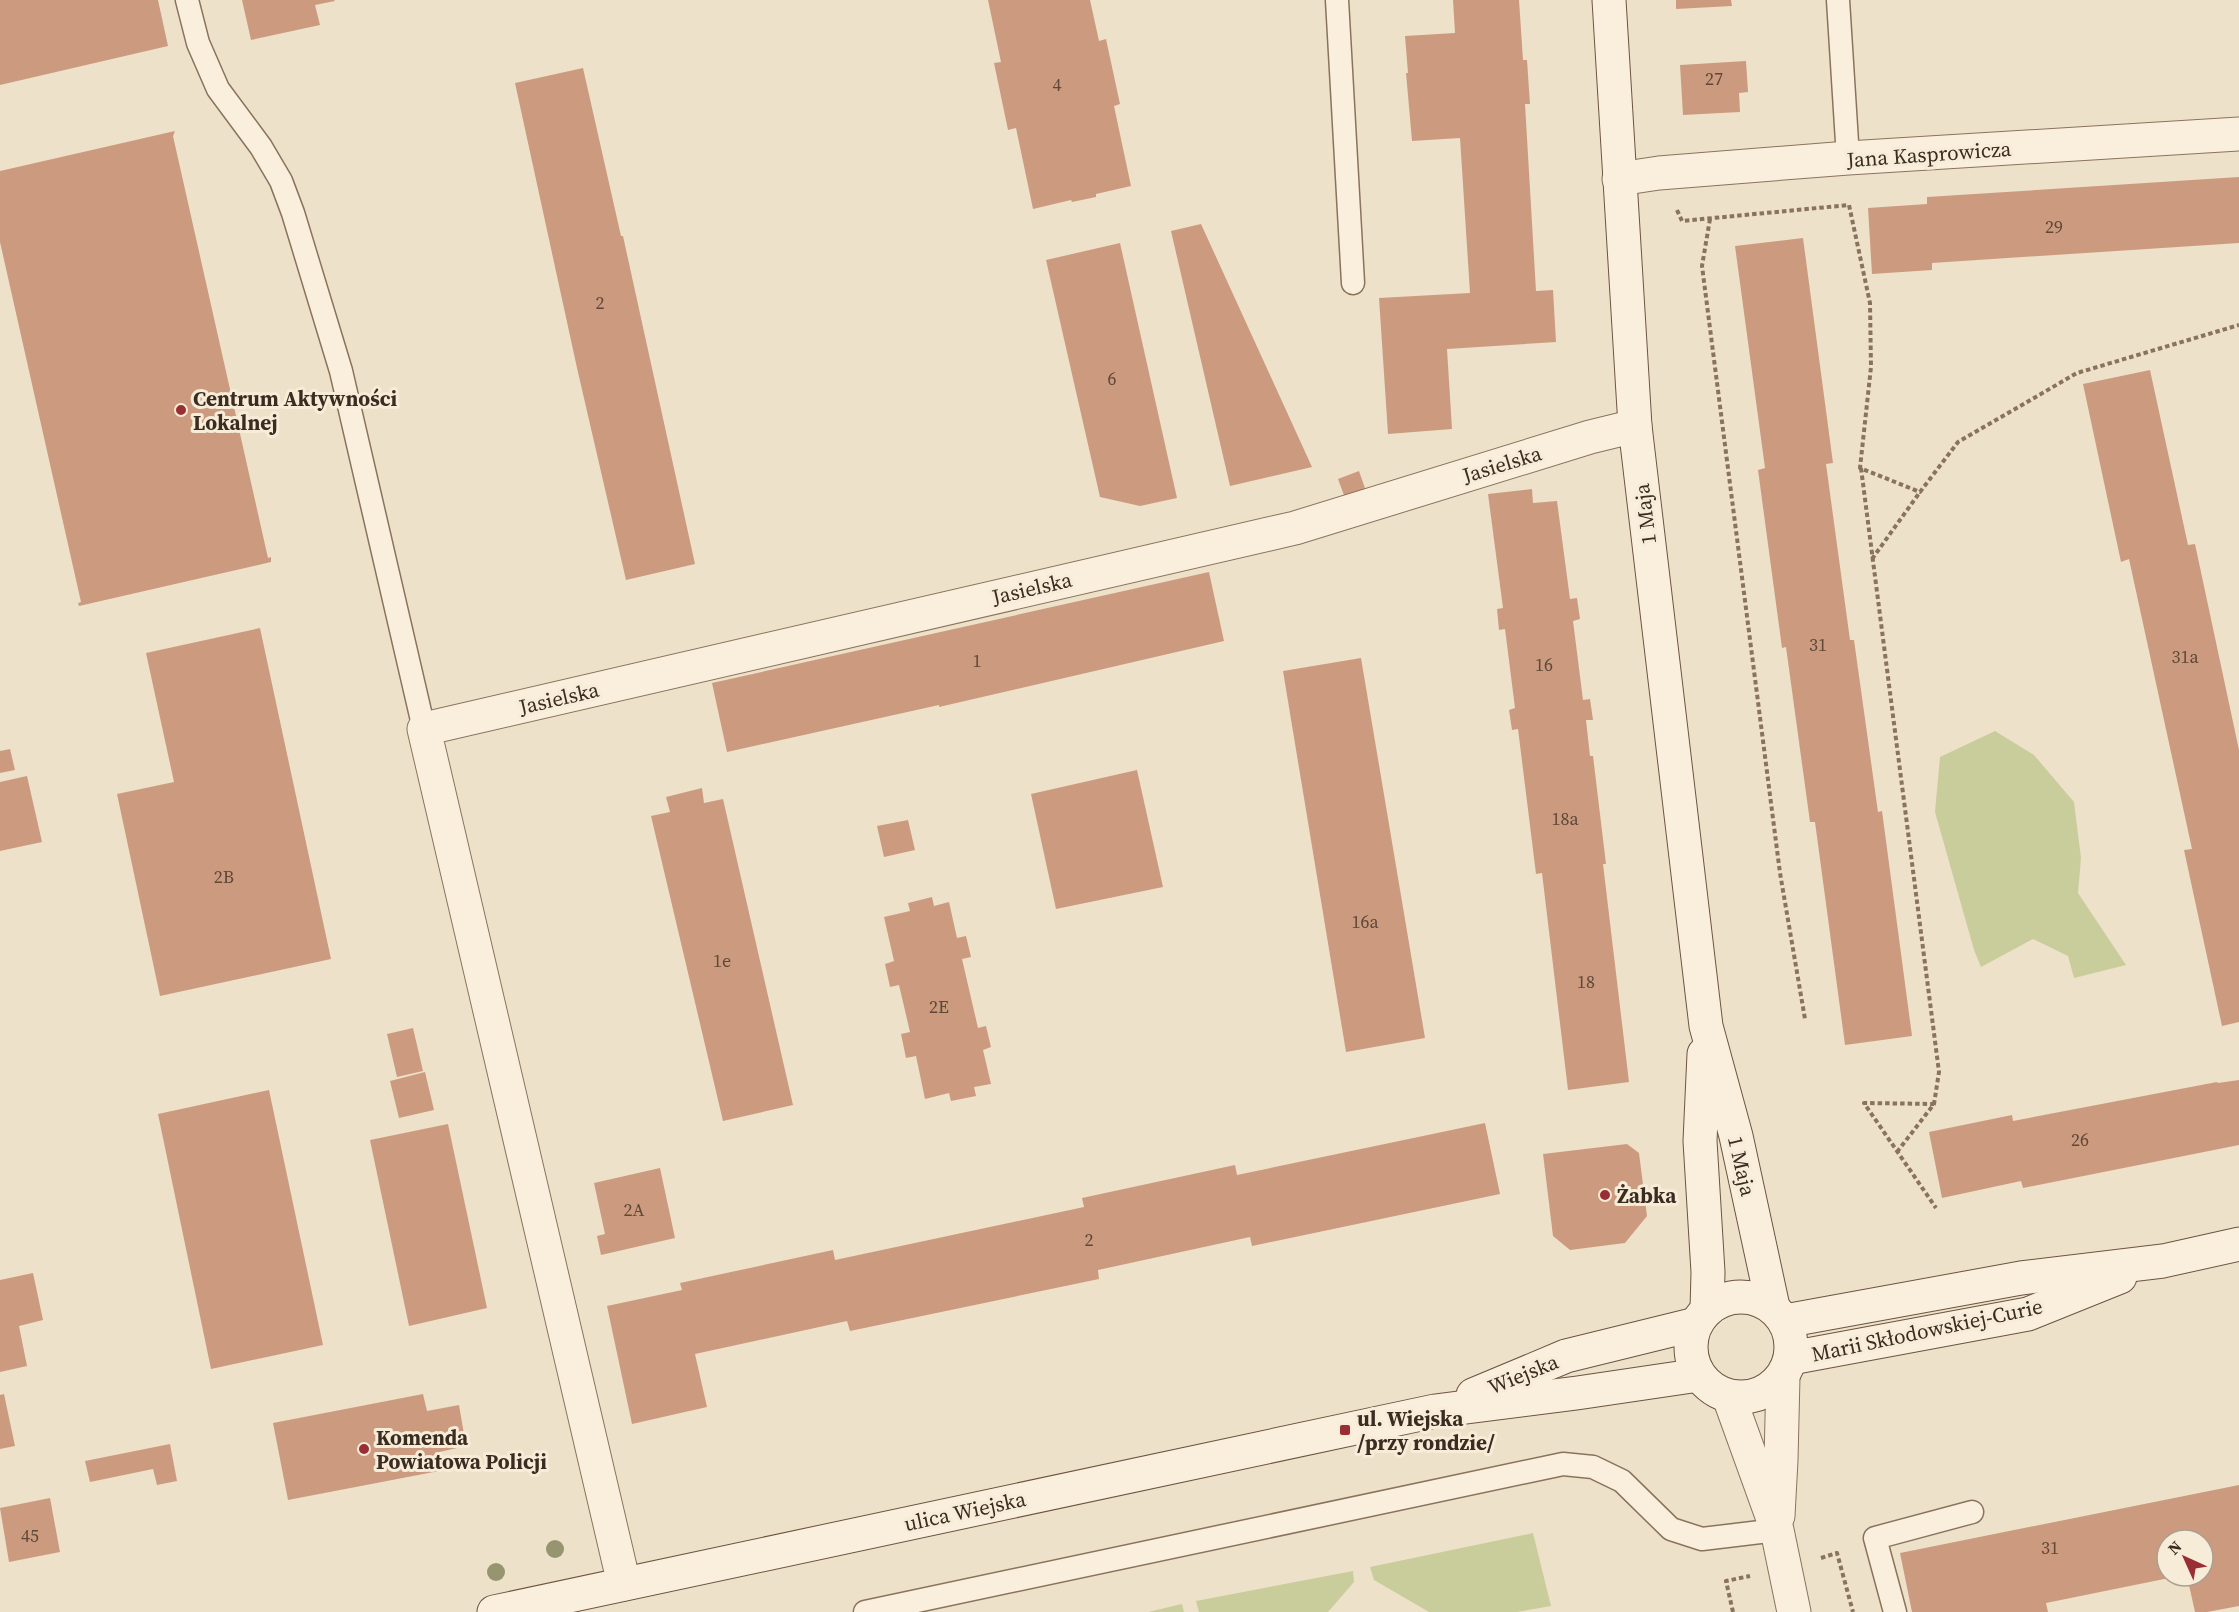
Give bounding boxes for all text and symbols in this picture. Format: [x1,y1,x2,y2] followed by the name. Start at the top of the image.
[1705,66,1723,91] house number: 27
[1053,72,1062,97] house number: 4
[1845,134,2013,174] street label: Jana Kasprowicza
[2045,214,2063,239] house number: 29
[596,290,605,315] house number: 2
[1108,366,1117,391] house number: 6
[193,384,398,437] place label: Centrum Aktywności Lokalnej
[174,403,188,417] marker: Centrum Aktywności Lokalnej
[1458,438,1545,490] street label: Jasielska
[1627,482,1663,546] street label: 1 Maja
[988,565,1075,611] street label: Jasielska
[1809,632,1827,657] house number: 31
[2171,644,2199,669] house number: 31a
[973,648,982,673] house number: 1
[1535,652,1553,677] house number: 16
[515,675,602,721] street label: Jasielska
[1551,806,1579,831] house number: 18a
[214,864,234,889] house number: 2B
[1351,909,1379,934] house number: 16a
[713,948,731,973] house number: 1e
[1577,969,1595,994] house number: 18
[929,994,949,1019] house number: 2E
[2071,1127,2089,1152] house number: 26
[1721,1133,1763,1199] street label: 1 Maja
[1617,1181,1677,1210] place label: Żabka
[1598,1188,1612,1202] marker: Żabka
[624,1197,645,1222] house number: 2A
[1085,1227,1094,1252] house number: 2
[1809,1291,2045,1369] street label: Marii Skłodowskiej-Curie
[1483,1347,1563,1401] street label: Wiejska
[1357,1404,1495,1457] place label: ul. Wiejska /przy rondzie/
[376,1423,547,1476] place label: Komenda Powiatowa Policji
[1338,1423,1352,1437] marker: ul. Wiejska /przy rondzie/
[357,1442,371,1456] marker: Komenda Powiatowa Policji
[902,1484,1029,1538] street label: ulica Wiejska
[21,1523,39,1548] house number: 45
[2155,1528,2215,1588] north arrow
[2041,1535,2059,1560] house number: 31
[2162,1535,2187,1559] text: N

